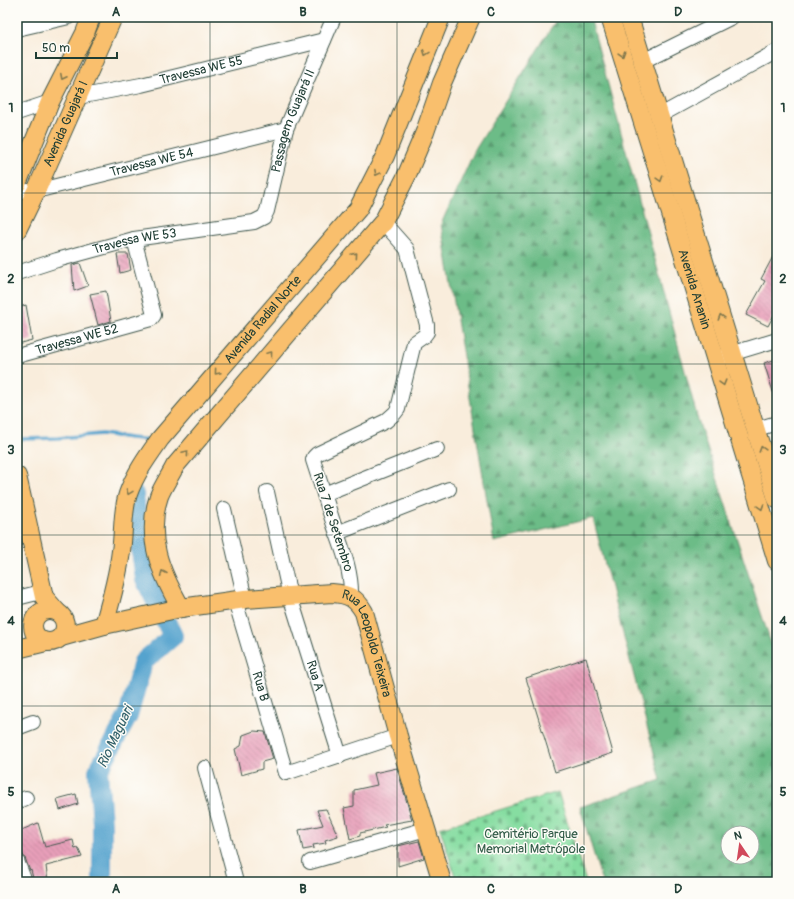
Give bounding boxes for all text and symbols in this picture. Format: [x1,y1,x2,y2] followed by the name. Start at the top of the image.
[112,4,121,20] text: A
[299,4,307,20] text: B
[487,4,495,20] text: C
[674,4,682,20] text: D
[36,34,117,60] scale bar
[42,41,70,56] text: 50 m
[423,49,431,56] one-way arrow
[617,51,626,58] one-way arrow
[158,52,244,88] street label: Travessa WE 55
[268,67,319,174] street label: Passagem Guajará II
[60,73,68,81] one-way arrow
[40,78,92,169] street label: Avenida Guajará I
[8,100,14,116] text: 1
[780,100,786,116] text: 1
[108,144,195,180] street label: Travessa WE 54
[374,169,381,176] one-way arrow
[655,175,664,182] one-way arrow
[91,225,177,258] street label: Travessa WE 53
[675,247,714,331] street label: Avenida Ananin
[351,253,358,260] one-way arrow
[7,271,15,287] text: 2
[779,271,787,287] text: 2
[221,272,305,367] street label: Avenida Radial Norte
[717,313,726,320] one-way arrow
[34,320,120,359] street label: Travessa WE 52
[266,351,273,358] one-way arrow
[215,368,222,375] one-way arrow
[718,379,727,386] one-way arrow
[7,442,15,458] text: 3
[779,442,787,458] text: 3
[758,445,767,452] one-way arrow
[182,450,189,458] one-way arrow
[309,470,357,574] street label: Rua 7 de Setembro
[126,488,134,495] one-way arrow
[756,504,765,511] one-way arrow
[160,570,168,578] one-way arrow
[340,586,395,699] street label: Rua Leopoldo Teixeira
[7,613,15,629] text: 4
[779,613,787,629] text: 4
[303,658,327,694] street label: Rua A
[248,670,272,703] street label: Rua B
[93,701,138,770] water label: Rio Maguari
[7,784,15,800] text: 5
[779,784,787,800] text: 5
[720,825,760,865] north arrow
[477,826,586,857] park label: Cemitério Parque Memorial Metrópole
[733,828,743,843] text: N
[112,881,121,897] text: A
[299,881,307,897] text: B
[487,881,495,897] text: C
[674,881,682,897] text: D

